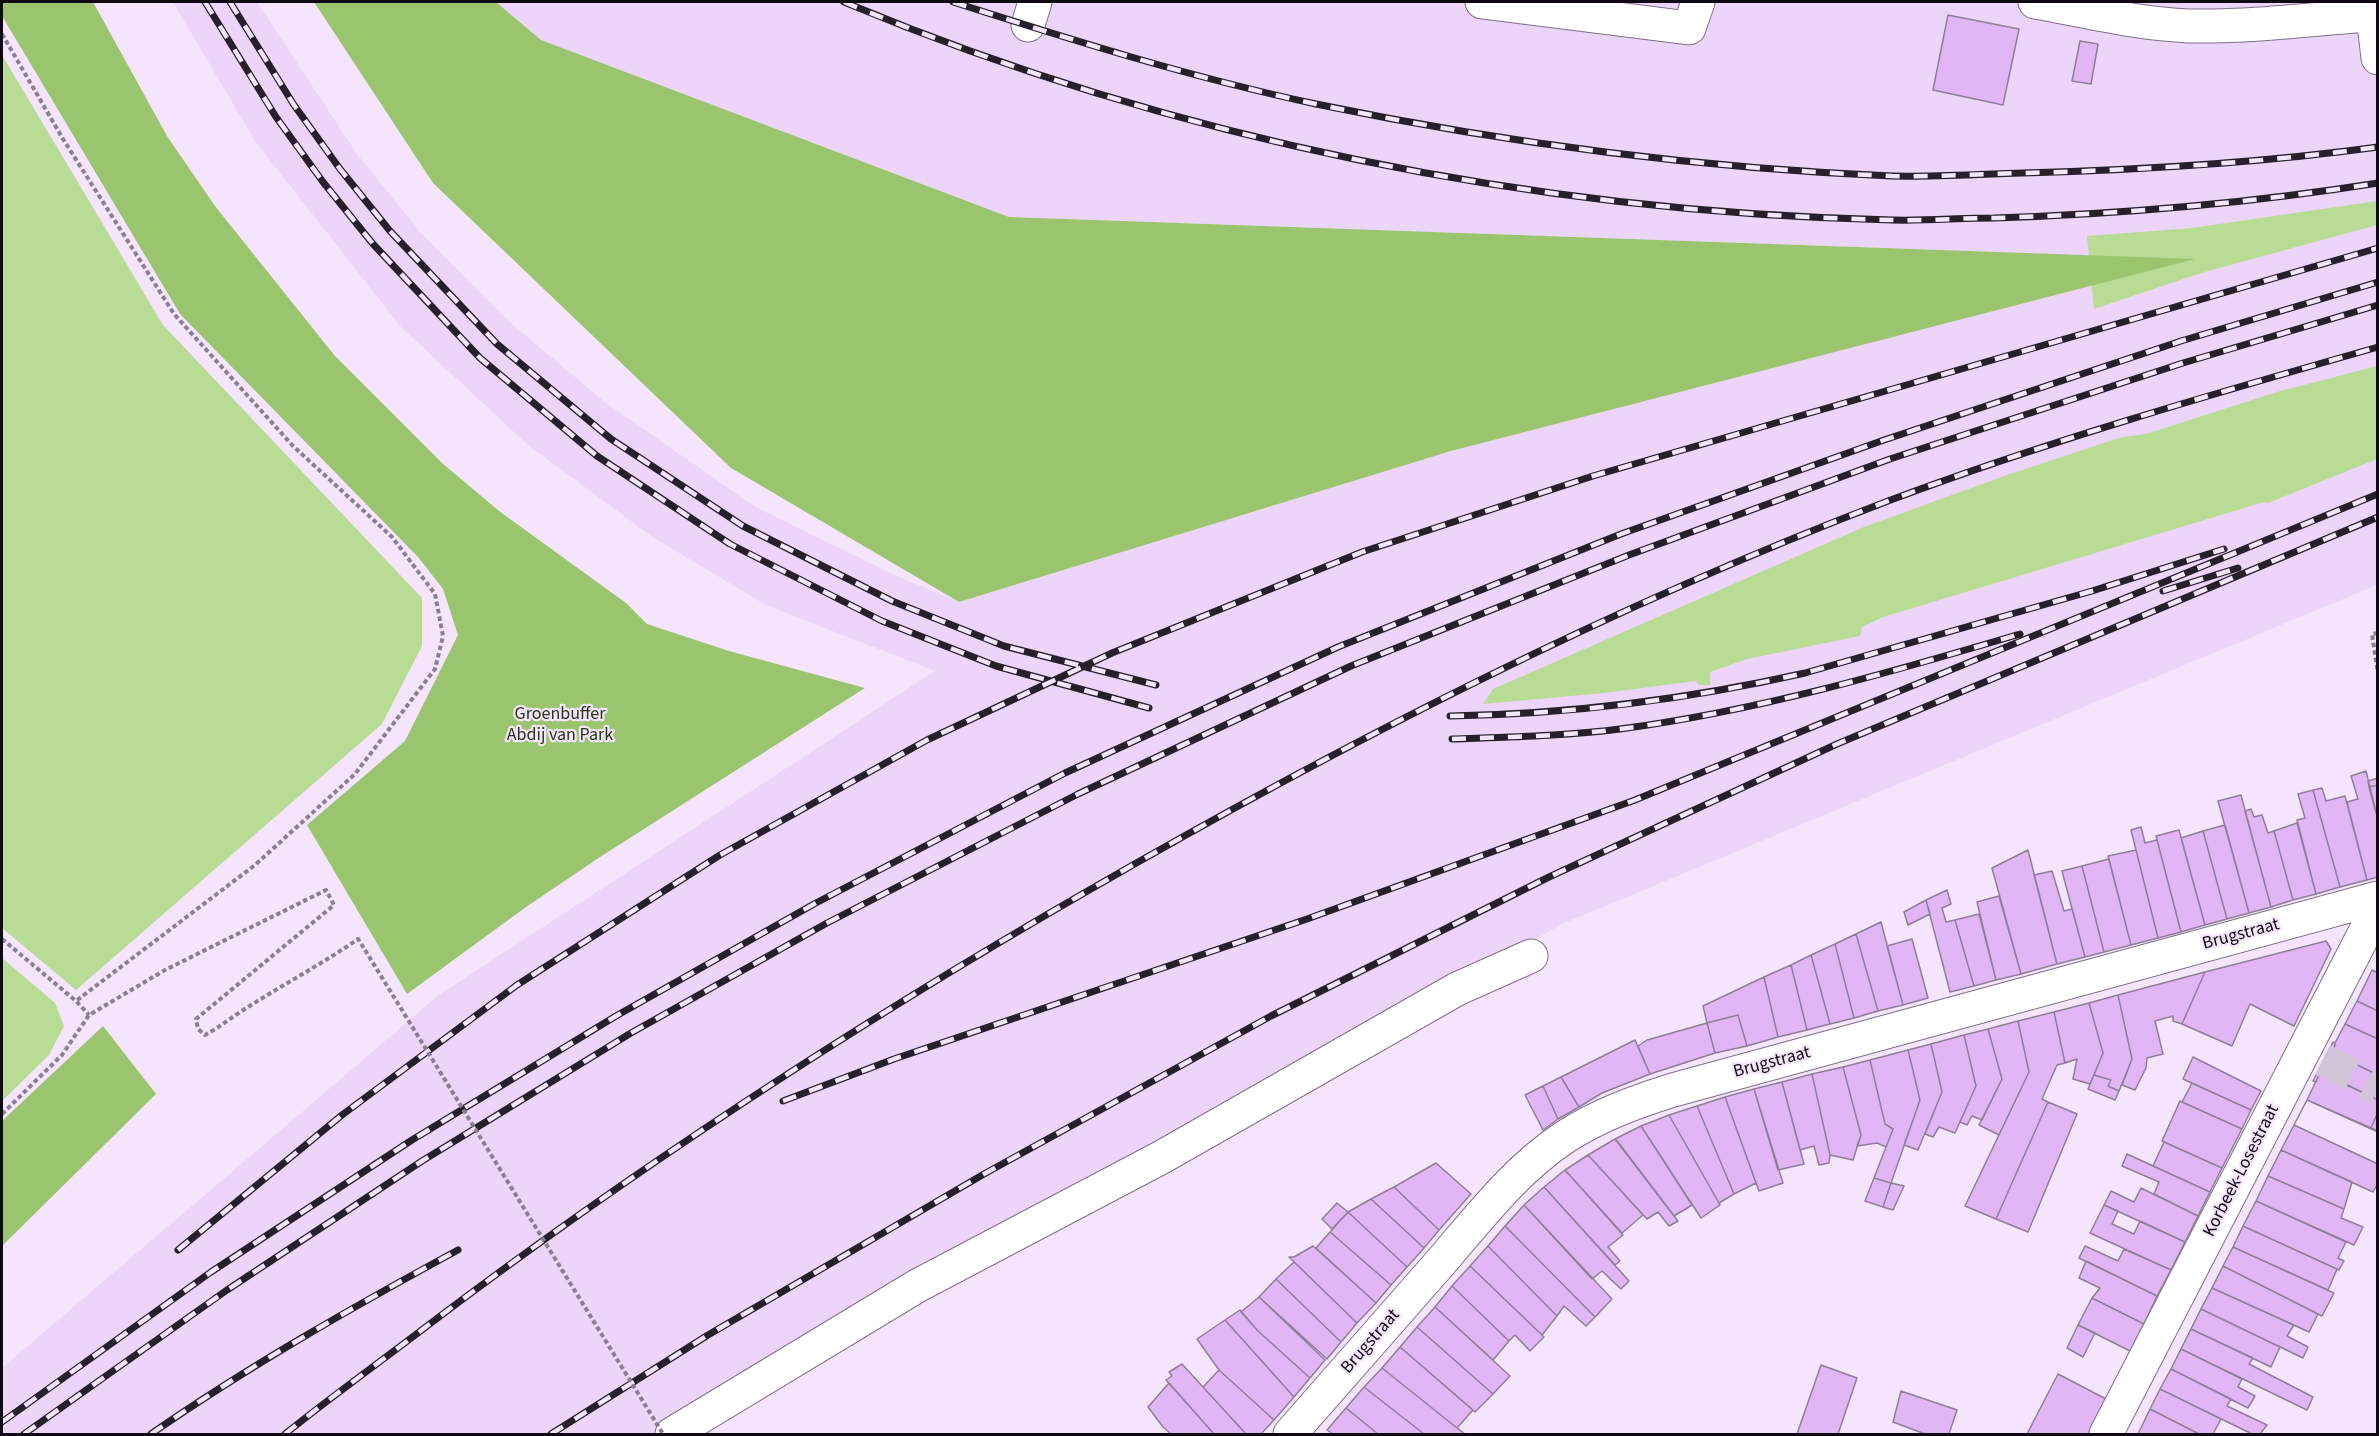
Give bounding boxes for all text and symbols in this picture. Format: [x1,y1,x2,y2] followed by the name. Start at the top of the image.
[507,704,613,746] park label: Groenbuffer Abdij van Park
[2200,914,2282,956] street label: Brugstraat
[1731,1042,1813,1084] street label: Brugstraat
[2199,1101,2285,1241] street label: Korbeek-Losestraat
[1337,1305,1405,1379] street label: Brugstraat

